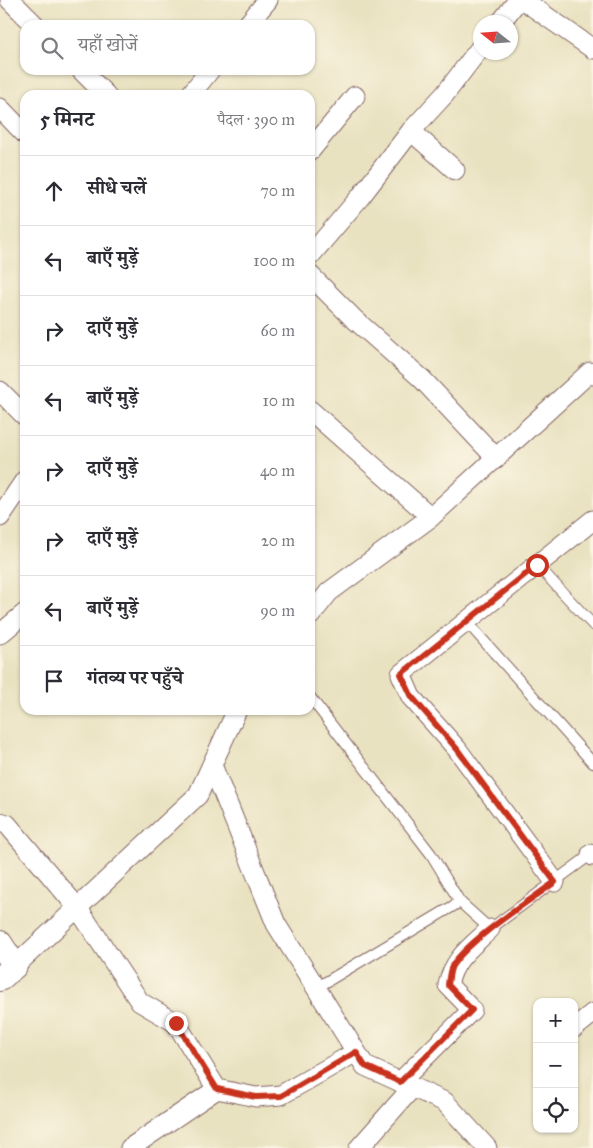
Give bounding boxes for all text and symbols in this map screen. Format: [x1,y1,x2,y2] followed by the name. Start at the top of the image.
[473,15,518,60] north arrow
[20,20,315,75] search box
[78,33,138,56] text: यहाँ खोजें
[38,34,66,62] icon: search
[40,106,94,132] text: 5 मिनट
[217,110,295,129] text: पैदल · 390 m
[87,176,146,199] text: सीधे चलें
[40,177,68,205] icon: ahead
[260,181,295,200] text: 70 m
[87,246,138,269] text: बाएँ मुड़ें
[40,247,68,275] icon: left
[253,251,295,270] text: 100 m
[87,316,138,339] text: दाएँ मुड़ें
[40,317,68,345] icon: right
[261,321,295,340] text: 60 m
[87,386,138,409] text: बाएँ मुड़ें
[40,387,68,415] icon: left
[263,391,295,410] text: 10 m
[87,456,138,479] text: दाएँ मुड़ें
[40,457,68,485] icon: right
[260,461,295,480] text: 40 m
[87,526,138,549] text: दाएँ मुड़ें
[40,527,68,555] icon: right
[261,531,295,550] text: 20 m
[526,554,549,577] route start
[87,596,138,619] text: बाएँ मुड़ें
[40,597,68,625] icon: left
[260,601,295,620] text: 90 m
[87,666,183,689] text: गंतव्य पर पहुँचे
[40,667,68,695] icon: arrive
[533,998,578,1133] map controls
[533,998,578,1043] button: +
[165,1012,188,1035] route end
[533,1043,578,1088] button: −
[533,1088,578,1133] button: locate

